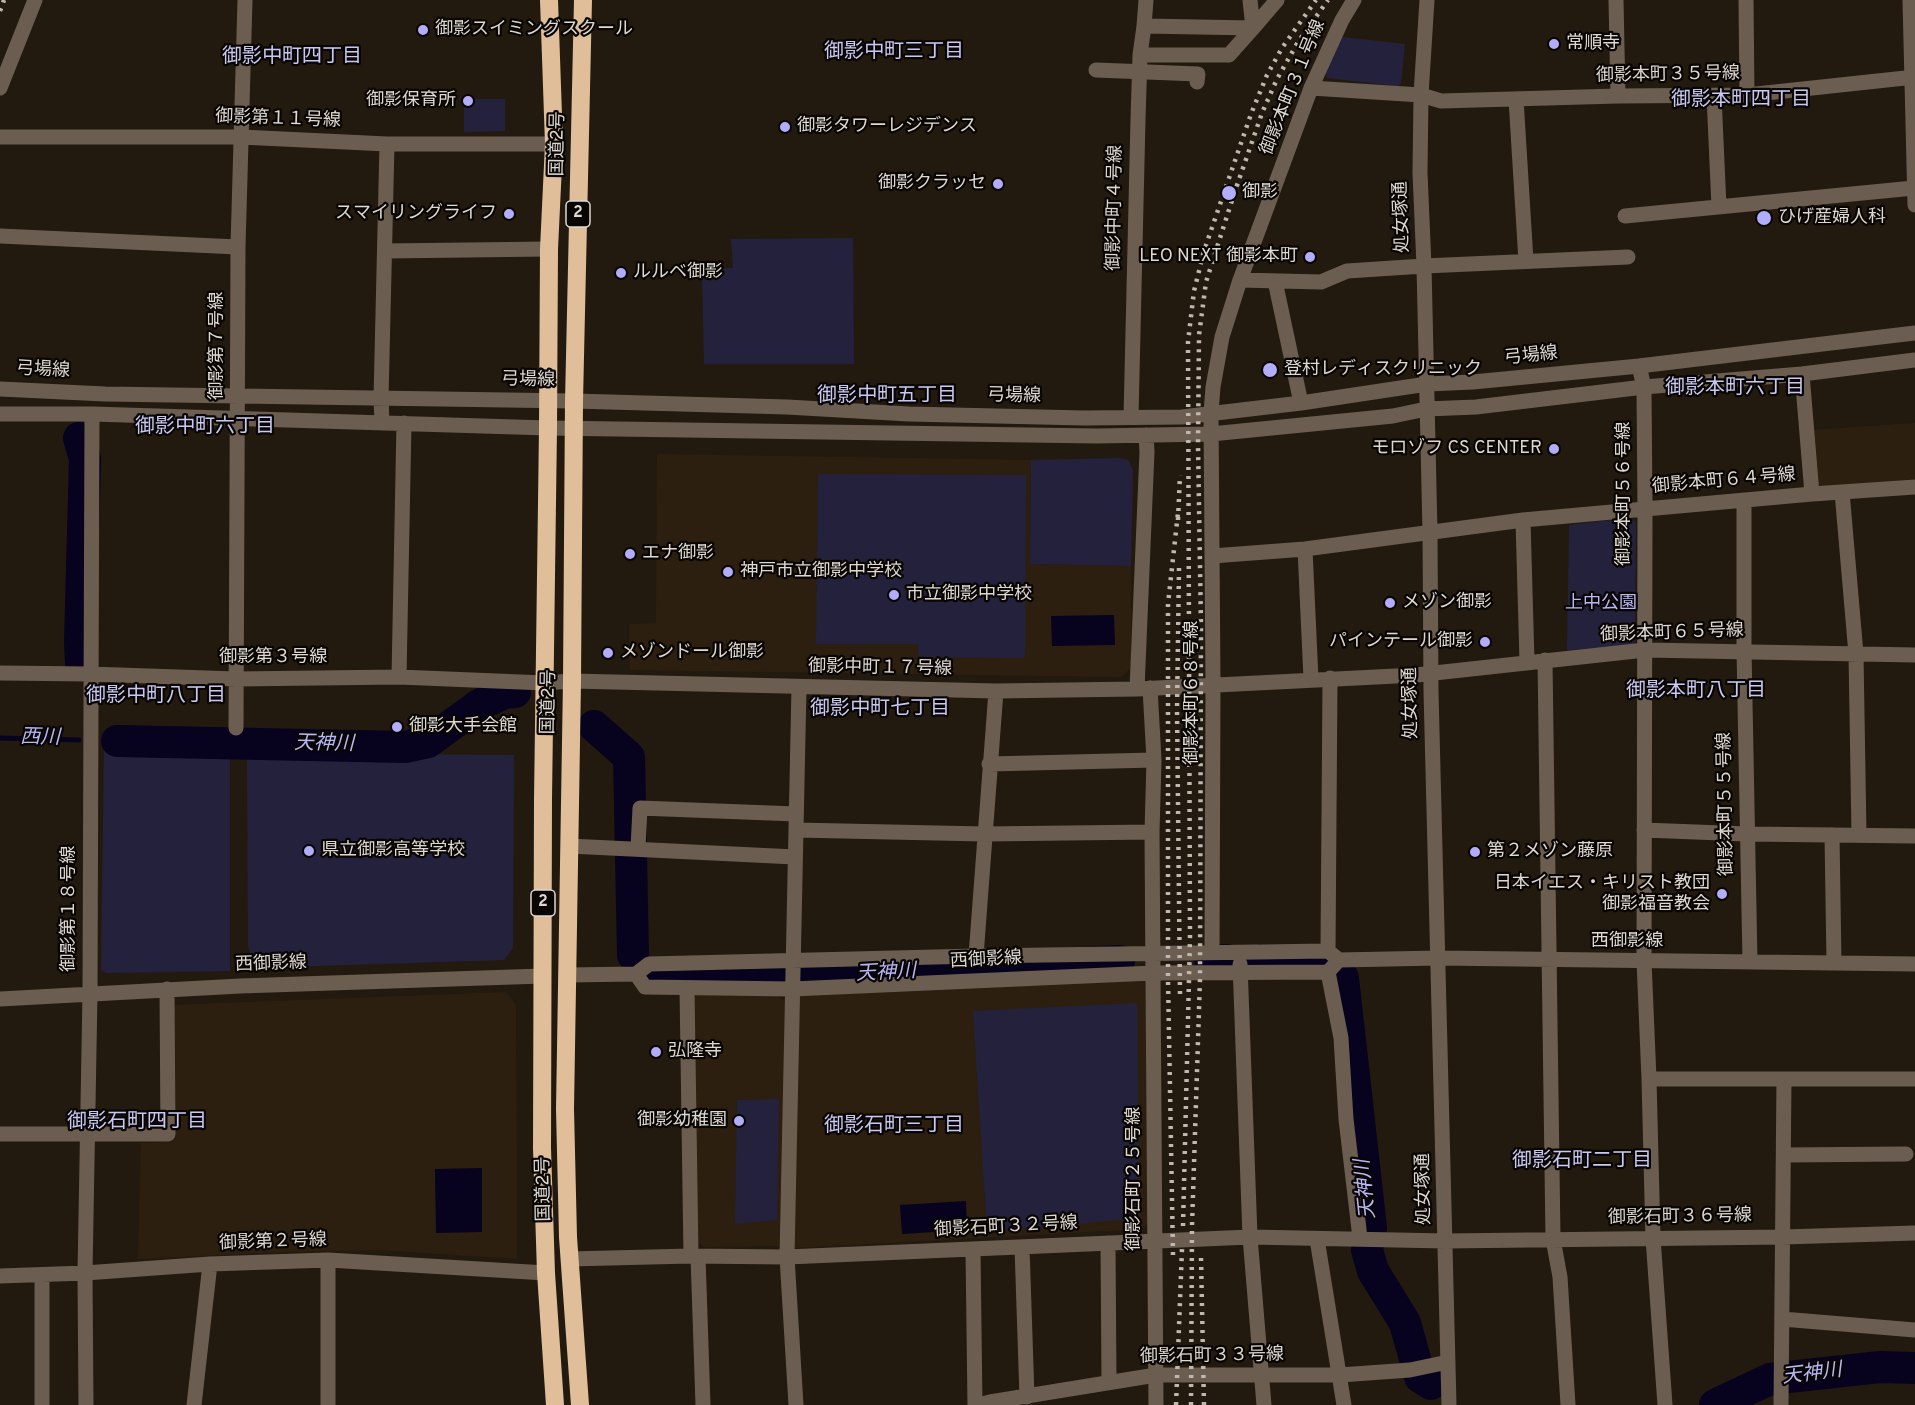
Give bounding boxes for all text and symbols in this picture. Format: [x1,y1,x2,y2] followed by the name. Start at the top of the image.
[1257,17,1331,159] street label: 御影本町３１号線
[435,19,633,41] place label: 御影スイミングスクール
[416,23,430,37] marker: 御影スイミングスクール
[1566,33,1620,55] place label: 常順寺
[1547,37,1561,51] marker: 常順寺
[824,41,964,65] district label: 御影中町三丁目
[222,46,362,70] district label: 御影中町四丁目
[1596,64,1740,88] street label: 御影本町３５号線
[1671,89,1811,113] district label: 御影本町四丁目
[366,90,456,112] place label: 御影保育所
[461,94,475,108] marker: 御影保育所
[215,107,341,133] street label: 御影第１１号線
[548,111,570,177] street label: 国道2号
[797,116,977,138] place label: 御影タワーレジデンス
[778,120,792,134] marker: 御影タワーレジデンス
[1104,145,1128,271] street label: 御影中町４号線
[878,173,986,195] place label: 御影クラッセ
[991,177,1005,191] marker: 御影クラッセ
[1391,181,1415,253] street label: 処女塚通
[1242,182,1278,204] place label: 御影
[1220,184,1238,202] marker: 御影
[566,201,590,227] road number: 2
[335,203,497,225] place label: スマイリングライフ
[502,207,516,221] marker: スマイリングライフ
[1778,207,1886,229] place label: ひげ産婦人科
[1755,209,1773,227] marker: ひげ産婦人科
[1139,246,1298,268] place label: LEO NEXT 御影本町
[1303,250,1317,264] marker: LEO NEXT 御影本町
[633,262,723,284] place label: ルルベ御影
[614,266,628,280] marker: ルルベ御影
[207,292,229,400] street label: 御影第７号線
[1503,343,1559,371] street label: 弓場線
[15,359,71,383] street label: 弓場線
[1284,359,1482,381] place label: 登村レディスクリニック
[1261,361,1279,379] marker: 登村レディスクリニック
[501,370,555,392] street label: 弓場線
[1665,377,1805,401] district label: 御影本町六丁目
[817,385,957,409] district label: 御影中町五丁目
[987,386,1041,408] street label: 弓場線
[135,416,275,440] district label: 御影中町六丁目
[1614,422,1636,566] street label: 御影本町５６号線
[1371,438,1542,460] place label: モロゾフ CS CENTER
[1547,442,1561,456] marker: モロゾフ CS CENTER
[1651,465,1797,499] street label: 御影本町６４号線
[642,543,714,565] place label: エナ御影
[623,547,637,561] marker: エナ御影
[740,561,902,583] place label: 神戸市立御影中学校
[721,565,735,579] marker: 神戸市立御影中学校
[906,584,1032,606] place label: 市立御影中学校
[887,588,901,602] marker: 市立御影中学校
[1402,592,1492,614] place label: メゾン御影
[1565,593,1637,615] park label: 上中公園
[1383,596,1397,610] marker: メゾン御影
[1182,621,1204,765] street label: 御影本町６８号線
[1600,621,1744,647] street label: 御影本町６５号線
[1329,631,1473,653] place label: パインテール御影
[1478,635,1492,649] marker: パインテール御影
[620,642,764,664] place label: メゾンドール御影
[601,646,615,660] marker: メゾンドール御影
[219,647,327,669] street label: 御影第３号線
[808,657,952,681] street label: 御影中町１７号線
[1401,667,1423,739] street label: 処女塚通
[539,669,561,735] street label: 国道2号
[1626,680,1766,704] district label: 御影本町八丁目
[86,685,226,709] district label: 御影中町八丁目
[810,698,950,722] district label: 御影中町七丁目
[409,716,517,738] place label: 御影大手会館
[390,720,404,734] marker: 御影大手会館
[20,727,60,751] water label: 西川
[294,732,354,758] water label: 天神川
[1715,732,1739,876] street label: 御影本町５５号線
[321,840,465,862] place label: 県立御影高等学校
[1487,841,1613,863] place label: 第２メゾン藤原
[302,844,316,858] marker: 県立御影高等学校
[1468,845,1482,859] marker: 第２メゾン藤原
[59,846,81,972] street label: 御影第１８号線
[1494,873,1710,916] place label: 日本イエス・キリスト教団 御影福音教会
[1715,887,1729,901] marker: 日本イエス・キリスト教団 御影福音教会
[531,890,555,916] road number: 2
[1591,931,1663,953] street label: 西御影線
[949,948,1023,974] street label: 西御影線
[235,953,307,977] street label: 西御影線
[855,960,917,988] water label: 天神川
[668,1041,722,1063] place label: 弘隆寺
[649,1045,663,1059] marker: 弘隆寺
[1124,1107,1146,1251] street label: 御影石町２５号線
[637,1110,727,1132] place label: 御影幼稚園
[67,1111,207,1135] district label: 御影石町四丁目
[732,1114,746,1128] marker: 御影幼稚園
[824,1115,964,1139] district label: 御影石町三丁目
[1512,1150,1652,1174] district label: 御影石町二丁目
[1414,1153,1436,1225] street label: 処女塚通
[534,1156,556,1222] street label: 国道2号
[1352,1158,1382,1220] water label: 天神川
[1608,1206,1752,1230] street label: 御影石町３６号線
[934,1213,1078,1243] street label: 御影石町３２号線
[219,1230,327,1256] street label: 御影第２号線
[1140,1345,1284,1369] street label: 御影石町３３号線
[1781,1359,1843,1391] water label: 天神川

